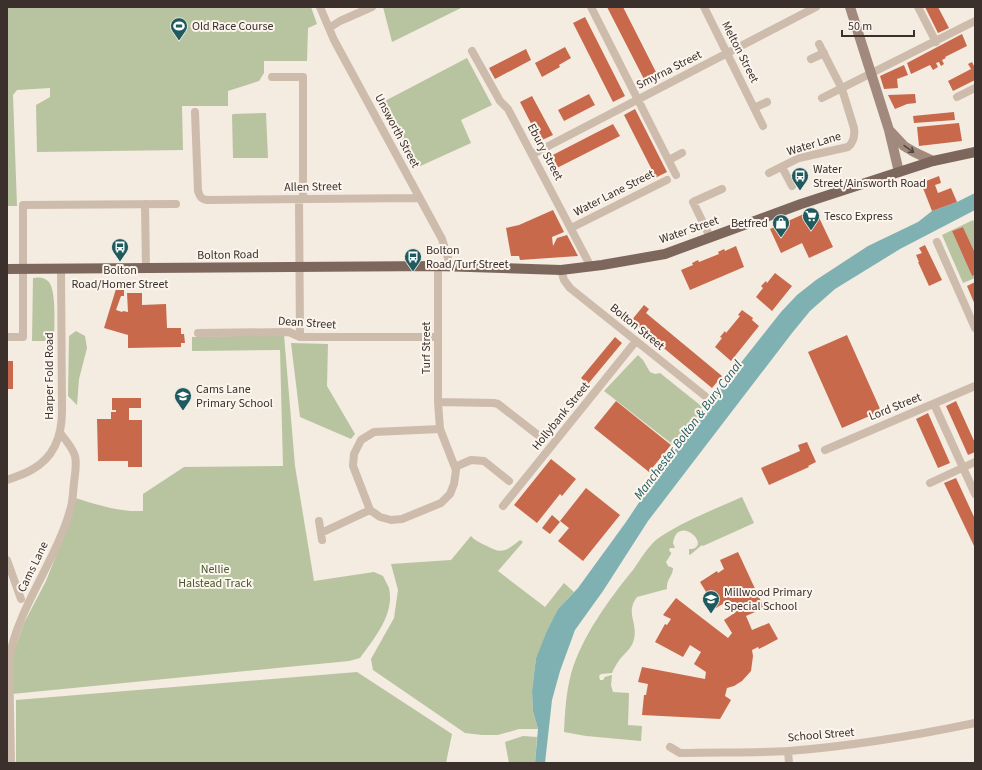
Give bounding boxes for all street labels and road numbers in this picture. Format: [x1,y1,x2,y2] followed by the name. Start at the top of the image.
[717,18,763,86] street label: Melton Street
[633,46,705,94] street label: Smyrna Street
[370,91,424,171] street label: Unsworth Street
[523,121,567,183] street label: Ebury Street
[785,128,843,160] street label: Water Lane
[571,165,657,221] street label: Water Lane Street
[284,178,342,196] street label: Allen Street
[657,212,721,248] street label: Water Street
[197,246,259,264] street label: Bolton Road
[606,300,668,354] street label: Bolton Street
[277,312,337,334] street label: Dean Street
[418,322,435,374] street label: Turf Street
[41,332,58,420] street label: Harper Fold Road
[528,378,594,454] street label: Hollybank Street
[866,389,924,425] street label: Lord Street
[13,539,53,595] street label: Cams Lane
[787,724,855,746] street label: School Street

